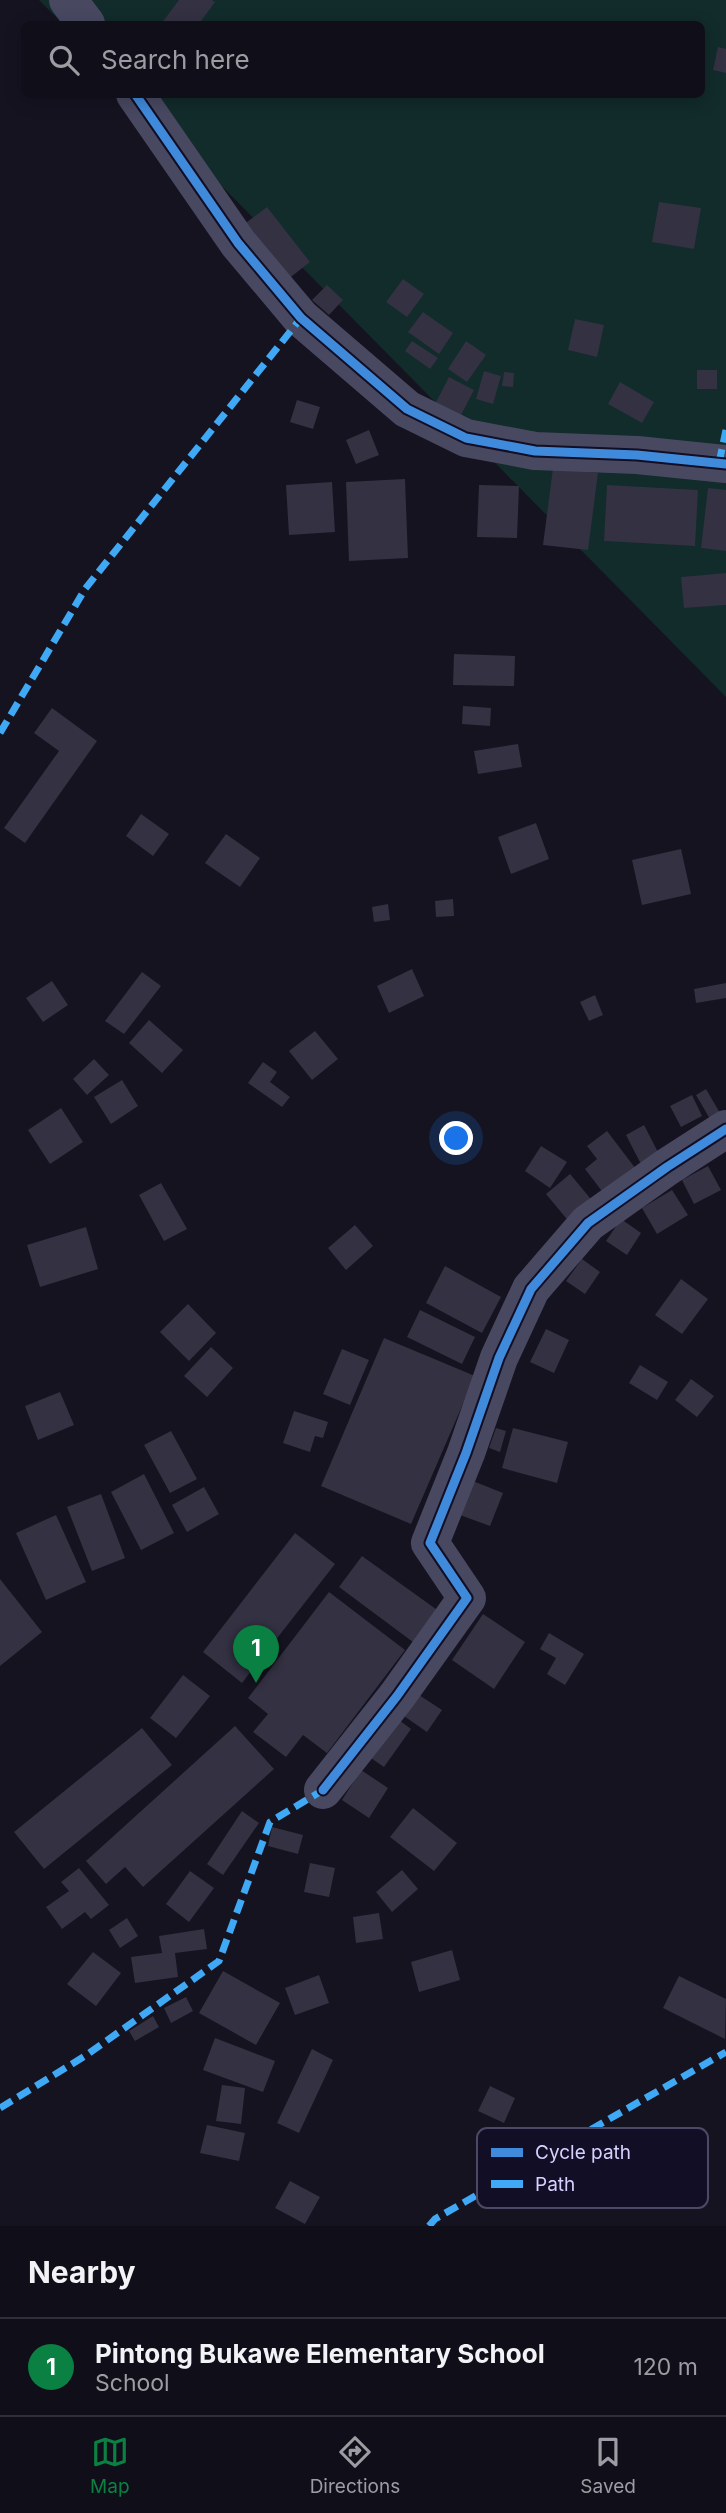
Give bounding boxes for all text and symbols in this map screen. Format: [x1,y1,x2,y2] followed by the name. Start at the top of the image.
[21,21,705,98] search box
[45,41,83,79] icon: search
[101,44,250,75] text: Search here
[439,1121,473,1155] your location
[233,1625,279,1683] pin: 1
[477,2128,708,2208] legend
[535,2141,631,2164] text: Cycle path
[535,2173,575,2196] text: Path
[28,2254,136,2290] text: Nearby
[95,2338,545,2369] text: Pintong Bukawe Elementary School
[46,2353,56,2381] text: 1
[633,2353,698,2381] text: 120 m
[95,2369,170,2397] text: School
[90,2433,130,2498] tab: Map
[310,2433,400,2498] tab: Directions
[580,2433,636,2498] tab: Saved

